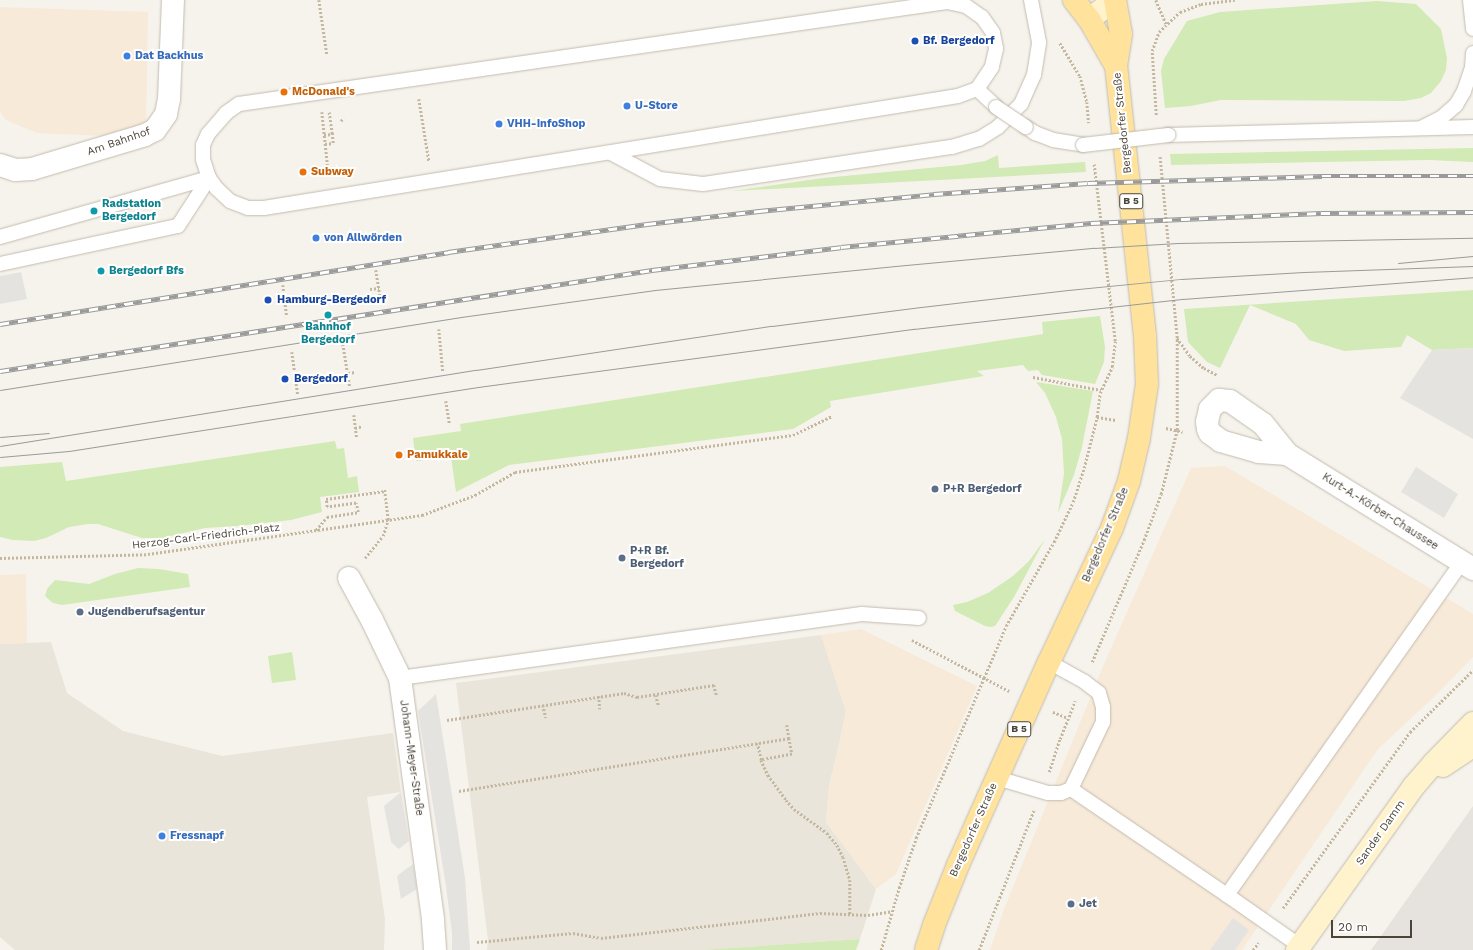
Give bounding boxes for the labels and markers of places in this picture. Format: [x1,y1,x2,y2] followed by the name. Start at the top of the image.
[923,34,995,48] place label: Bf. Bergedorf
[910,36,920,46] marker: Bf. Bergedorf
[135,49,203,63] place label: Dat Backhus
[122,51,132,61] marker: Dat Backhus
[292,85,355,99] place label: McDonald's
[279,87,289,97] marker: McDonald's
[635,99,678,113] place label: U-Store
[622,101,632,111] marker: U-Store
[507,117,585,131] place label: VHH-InfoShop
[494,119,504,129] marker: VHH-InfoShop
[311,165,354,179] place label: Subway
[298,167,308,177] marker: Subway
[102,198,161,224] place label: Radstation Bergedorf
[89,206,99,216] marker: Radstation Bergedorf
[324,231,402,245] place label: von Allwörden
[311,233,321,243] marker: von Allwörden
[109,264,184,278] place label: Bergedorf Bfs
[96,266,106,276] marker: Bergedorf Bfs
[277,293,386,307] place label: Hamburg-Bergedorf
[262,294,274,306] marker: Hamburg-Bergedorf
[323,310,333,320] marker: Bahnhof Bergedorf
[301,321,355,347] place label: Bahnhof Bergedorf
[294,372,348,386] place label: Bergedorf
[279,373,291,385] marker: Bergedorf
[407,448,468,462] place label: Pamukkale
[394,450,404,460] marker: Pamukkale
[943,482,1022,496] place label: P+R Bergedorf
[930,484,940,494] marker: P+R Bergedorf
[630,545,684,571] place label: P+R Bf. Bergedorf
[617,553,627,563] marker: P+R Bf. Bergedorf
[88,605,205,619] place label: Jugendberufsagentur
[75,607,85,617] marker: Jugendberufsagentur
[170,829,224,843] place label: Fressnapf
[157,831,167,841] marker: Fressnapf
[1079,897,1097,911] place label: Jet
[1066,899,1076,909] marker: Jet

